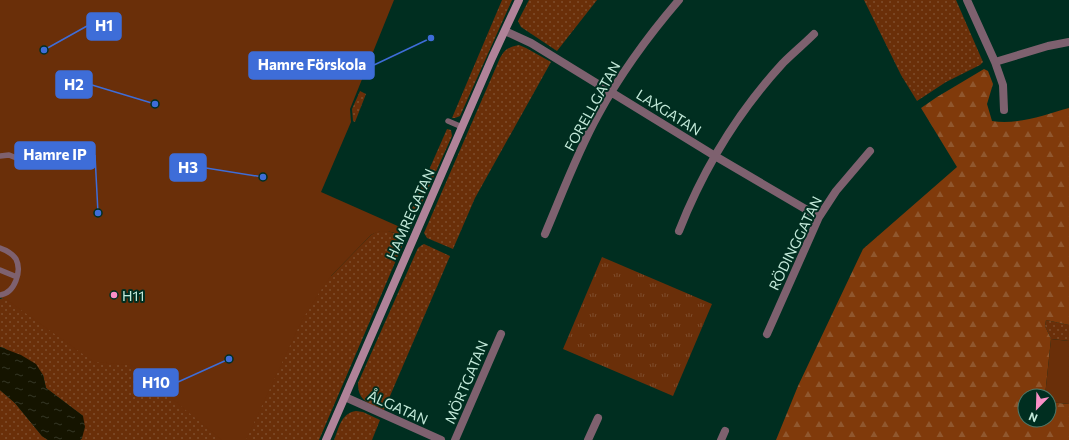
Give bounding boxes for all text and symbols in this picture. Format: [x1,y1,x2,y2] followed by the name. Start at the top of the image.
[87,13,121,40] callout: H1
[95,16,113,34] text: H1
[249,52,374,79] callout: Hamre Förskola
[258,55,366,73] text: Hamre Förskola
[560,58,624,154] street label: FORELLGATAN
[56,71,92,98] callout: H2
[64,75,84,93] text: H2
[633,85,705,139] street label: LAXGATAN
[15,142,95,169] callout: Hamre IP
[23,145,87,163] text: Hamre IP
[170,154,206,181] callout: H3
[178,158,198,176] text: H3
[382,166,438,262] street label: HAMREGATAN
[765,193,825,293] street label: RÖDINGGATAN
[122,287,144,304] place label: H11
[109,290,119,300] marker: H11
[441,338,491,426] street label: MÖRTGATAN
[134,369,178,396] callout: H10
[142,373,170,391] text: H10
[365,386,431,428] street label: ÅLGATAN
[1017,388,1057,428] north arrow
[1027,410,1039,425] text: N

